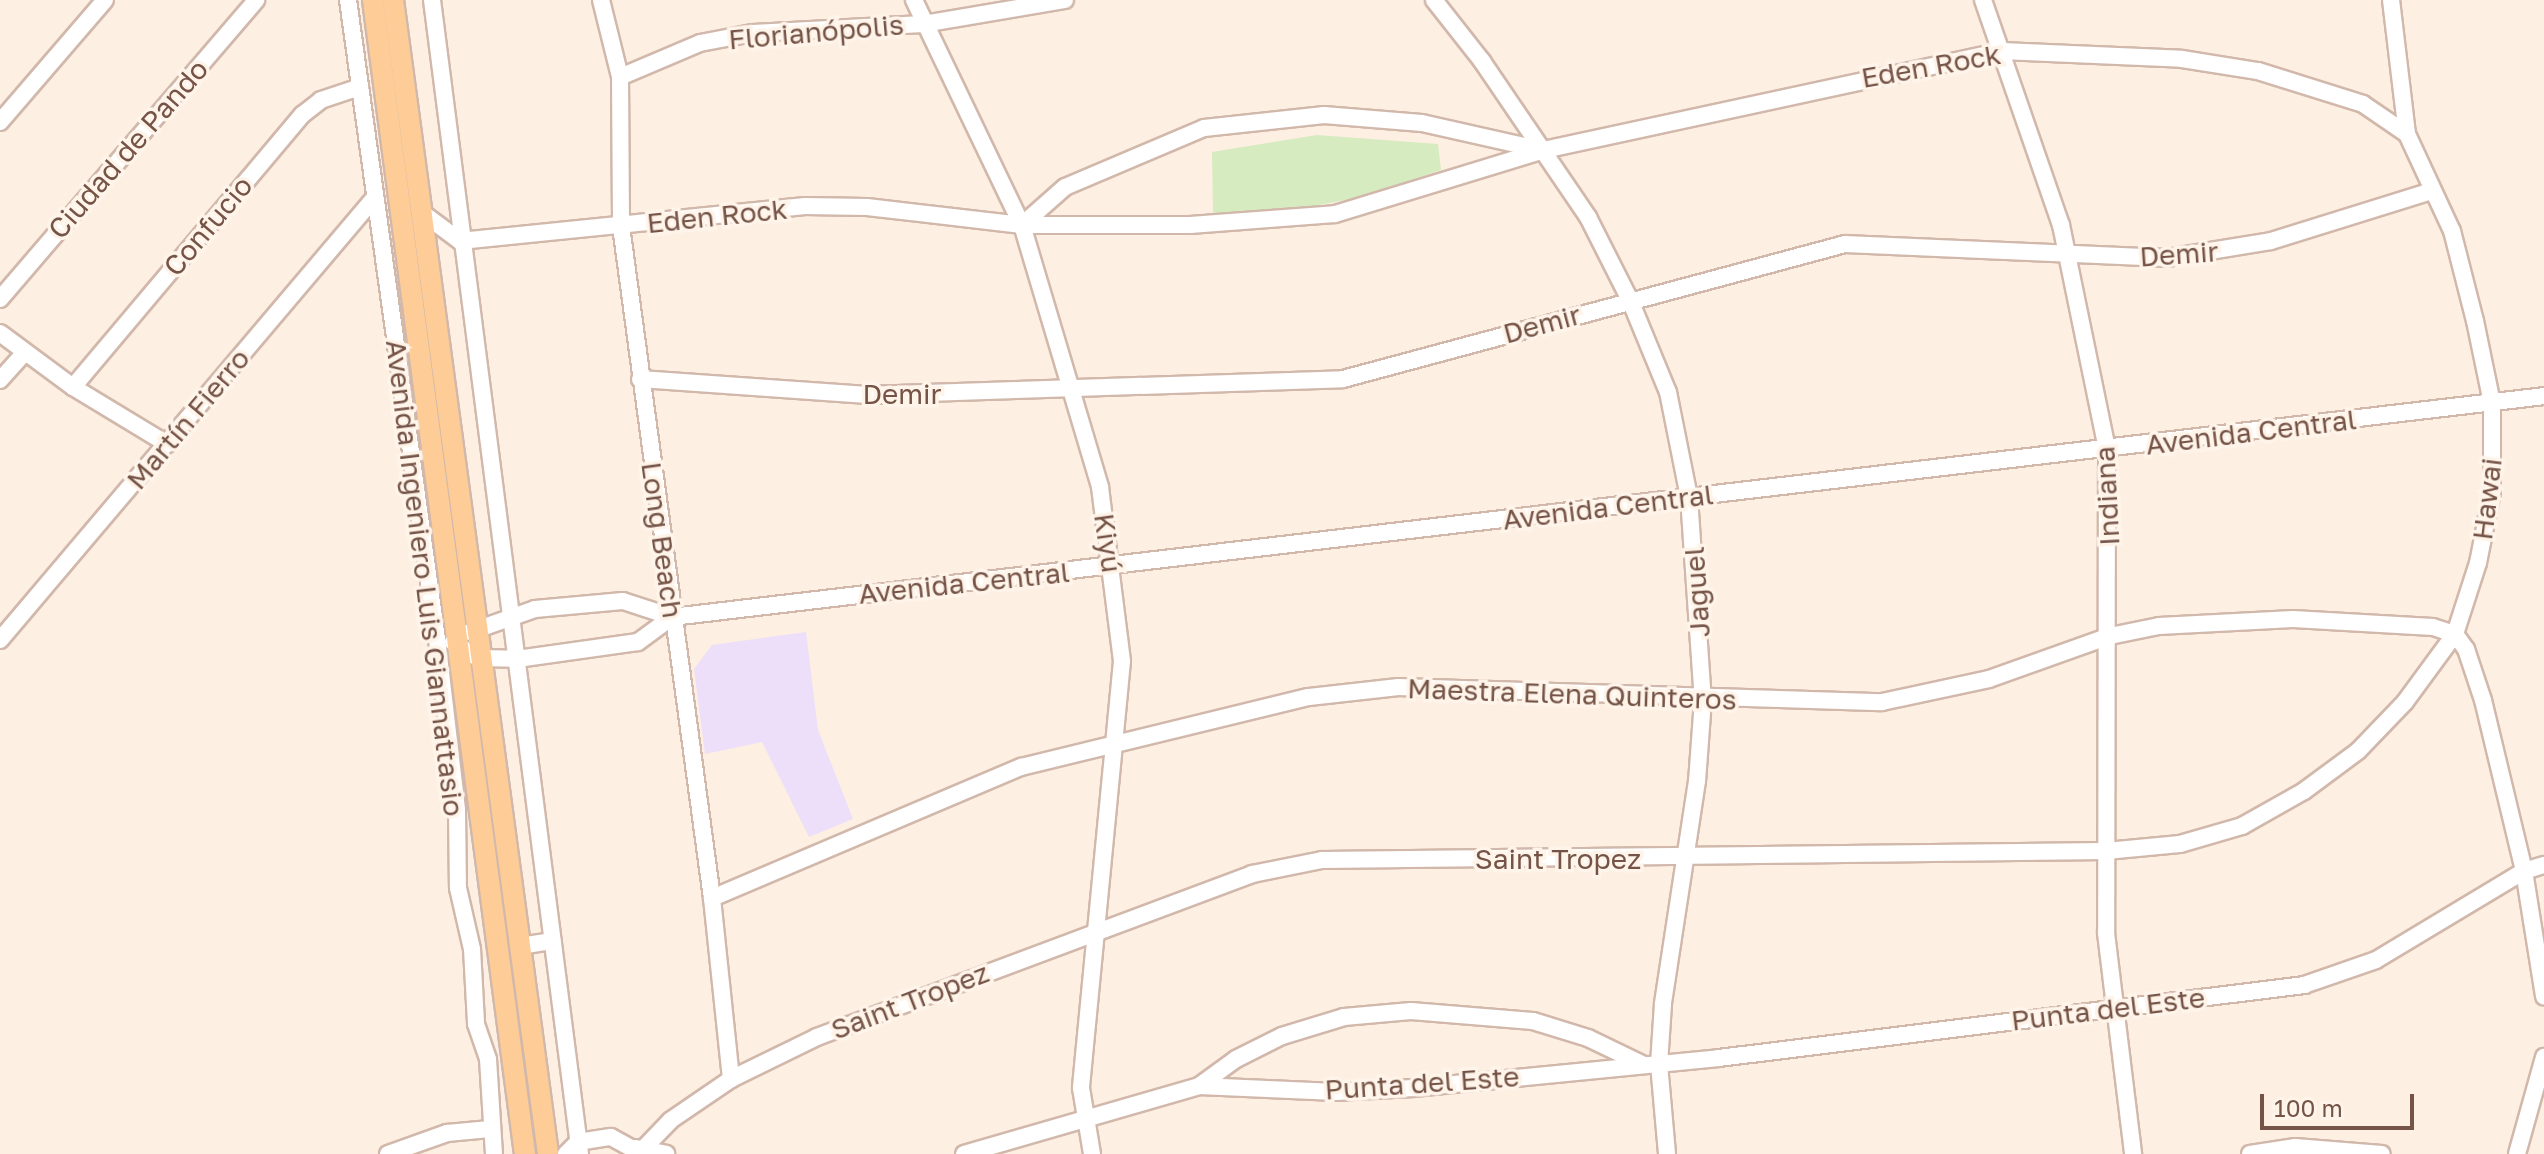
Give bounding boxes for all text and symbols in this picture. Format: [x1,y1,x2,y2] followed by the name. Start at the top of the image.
[727,8,905,56] street label: Florianópolis
[1859,37,2003,95] street label: Eden Rock
[41,53,215,245] street label: Ciudad de Pando
[157,169,259,283] street label: Confucio
[645,192,789,240] street label: Eden Rock
[2138,234,2220,274] street label: Demir
[1499,298,1585,350] street label: Demir
[379,338,471,818] street label: Avenida Ingeniero Luis Giannattasio
[120,342,256,496] street label: Martín Fierro
[862,377,942,411] street label: Demir
[2144,402,2358,462] street label: Avenida Central
[2088,445,2126,547] street label: Indiana
[2465,456,2509,542] street label: Hawai
[634,460,690,620] street label: Long Beach
[1501,477,1715,537] street label: Avenida Central
[1087,511,1129,575] street label: Kiyú
[1677,546,1717,638] street label: Jaguel
[857,555,1071,611] street label: Avenida Central
[1407,671,1737,717] street label: Maestra Elena Quinteros
[1475,842,1641,876] street label: Saint Tropez
[826,955,994,1047] street label: Saint Tropez
[2009,980,2207,1038] street label: Punta del Este
[1324,1059,1520,1107] street label: Punta del Este
[2264,1078,2418,1128] scale bar
[2274,1093,2343,1122] text: 100 m

